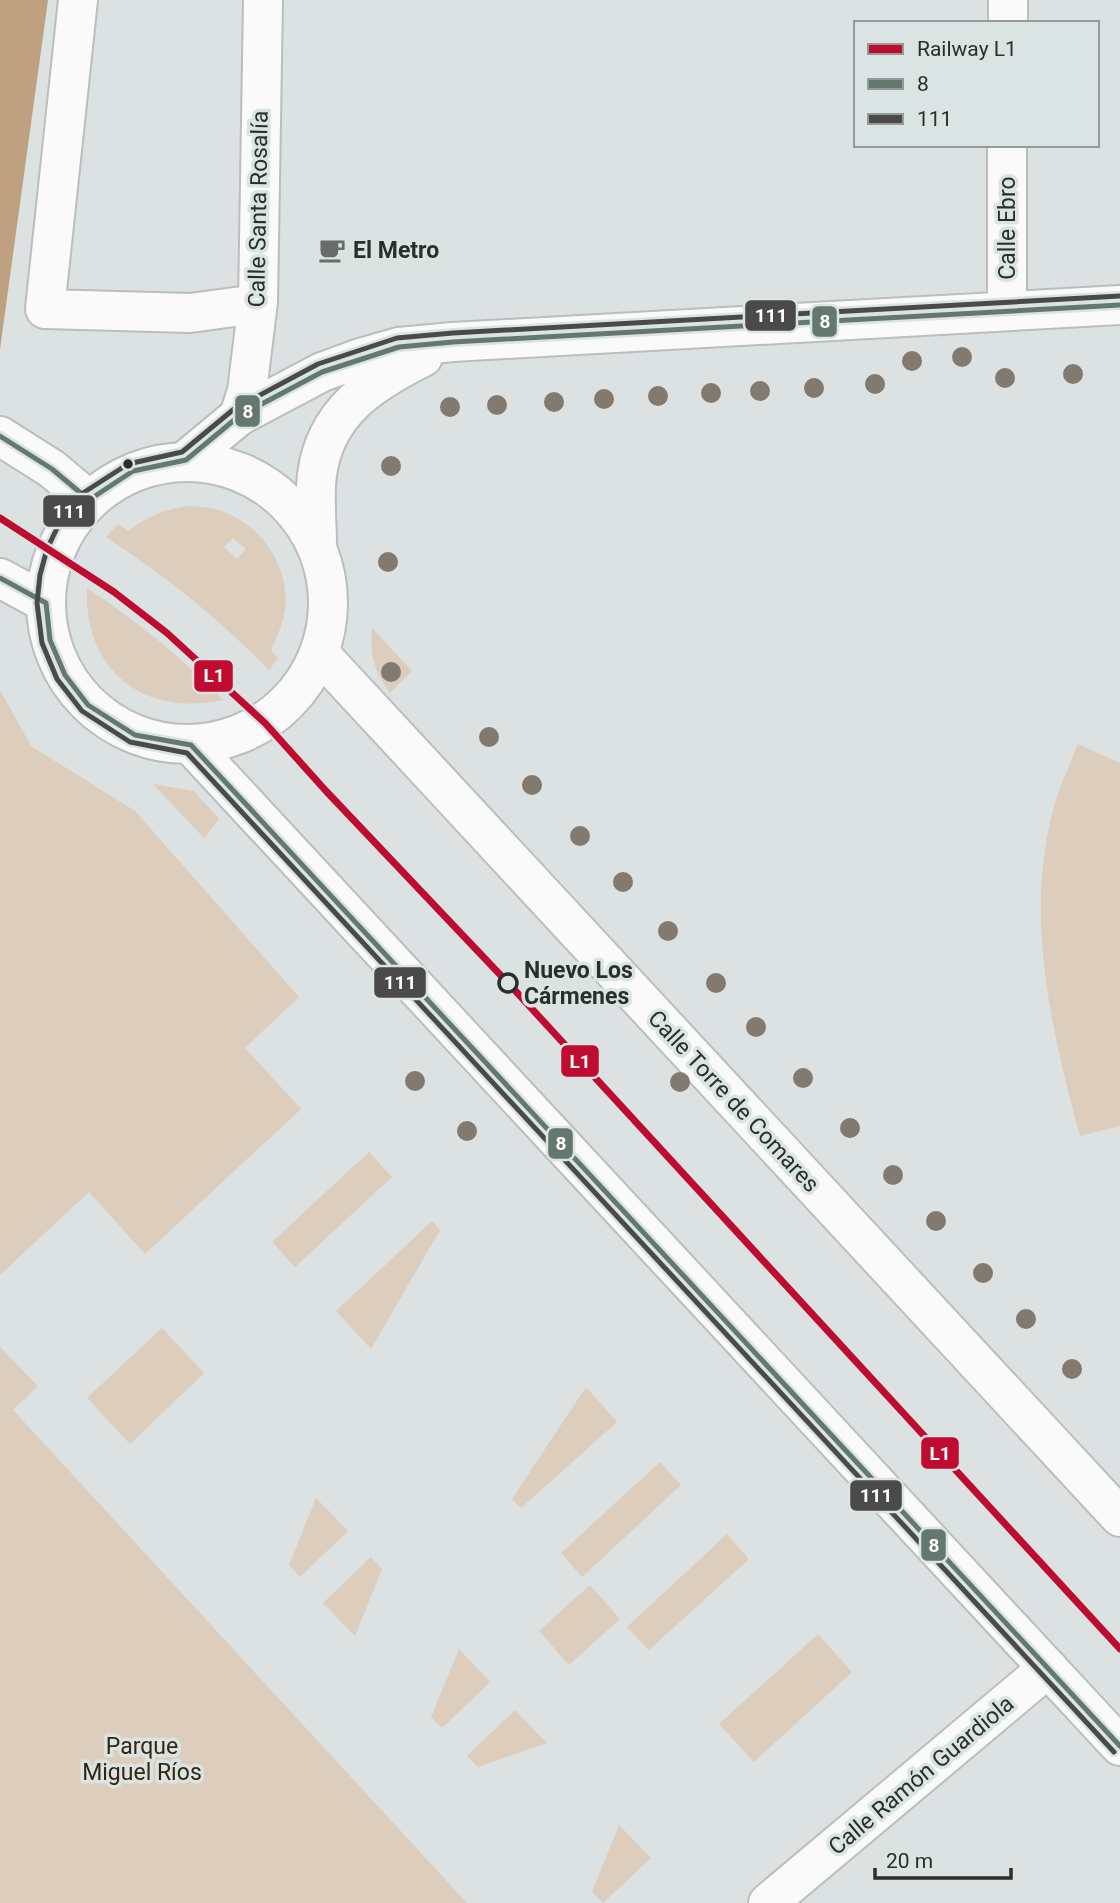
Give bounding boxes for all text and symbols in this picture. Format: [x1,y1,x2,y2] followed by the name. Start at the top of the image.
[854,21,1099,147] legend
[917,37,1017,61] text: Railway L1
[917,72,929,96] text: 8
[917,107,952,131] text: 111
[243,110,274,308] street label: Calle Santa Rosalía
[994,176,1021,280] street label: Calle Ebro
[317,235,347,265] cafe icon: El Metro
[353,237,439,264] place label: El Metro
[744,299,797,332] line badge: 111
[755,304,787,327] text: 111
[811,305,838,338] line badge: 8
[820,310,831,333] text: 8
[234,394,261,428] line badge: 8
[243,400,254,423] text: 8
[121,457,135,471] unlabelled marker
[42,494,96,528] line badge: 111
[53,500,85,523] text: 111
[193,659,234,693] line badge: L1
[203,664,225,687] text: L1
[524,957,633,1010] place label: Nuevo Los Cármenes
[373,966,427,999] line badge: 111
[384,971,416,994] text: 111
[498,973,518,993] marker: Nuevo Los Cármenes
[642,1005,825,1198] street label: Calle Torre de Comares
[560,1044,600,1078] line badge: L1
[569,1050,591,1073] text: L1
[547,1127,574,1160] line badge: 8
[556,1132,567,1155] text: 8
[920,1436,960,1470] line badge: L1
[929,1442,951,1465] text: L1
[849,1479,903,1512] line badge: 111
[860,1484,892,1507] text: 111
[920,1528,947,1562] line badge: 8
[929,1534,940,1557] text: 8
[823,1690,1019,1861] street label: Calle Ramón Guardiola
[82,1733,202,1786] park label: Parque Miguel Ríos
[875,1836,1012,1880] scale bar
[886,1849,933,1873] text: 20 m

